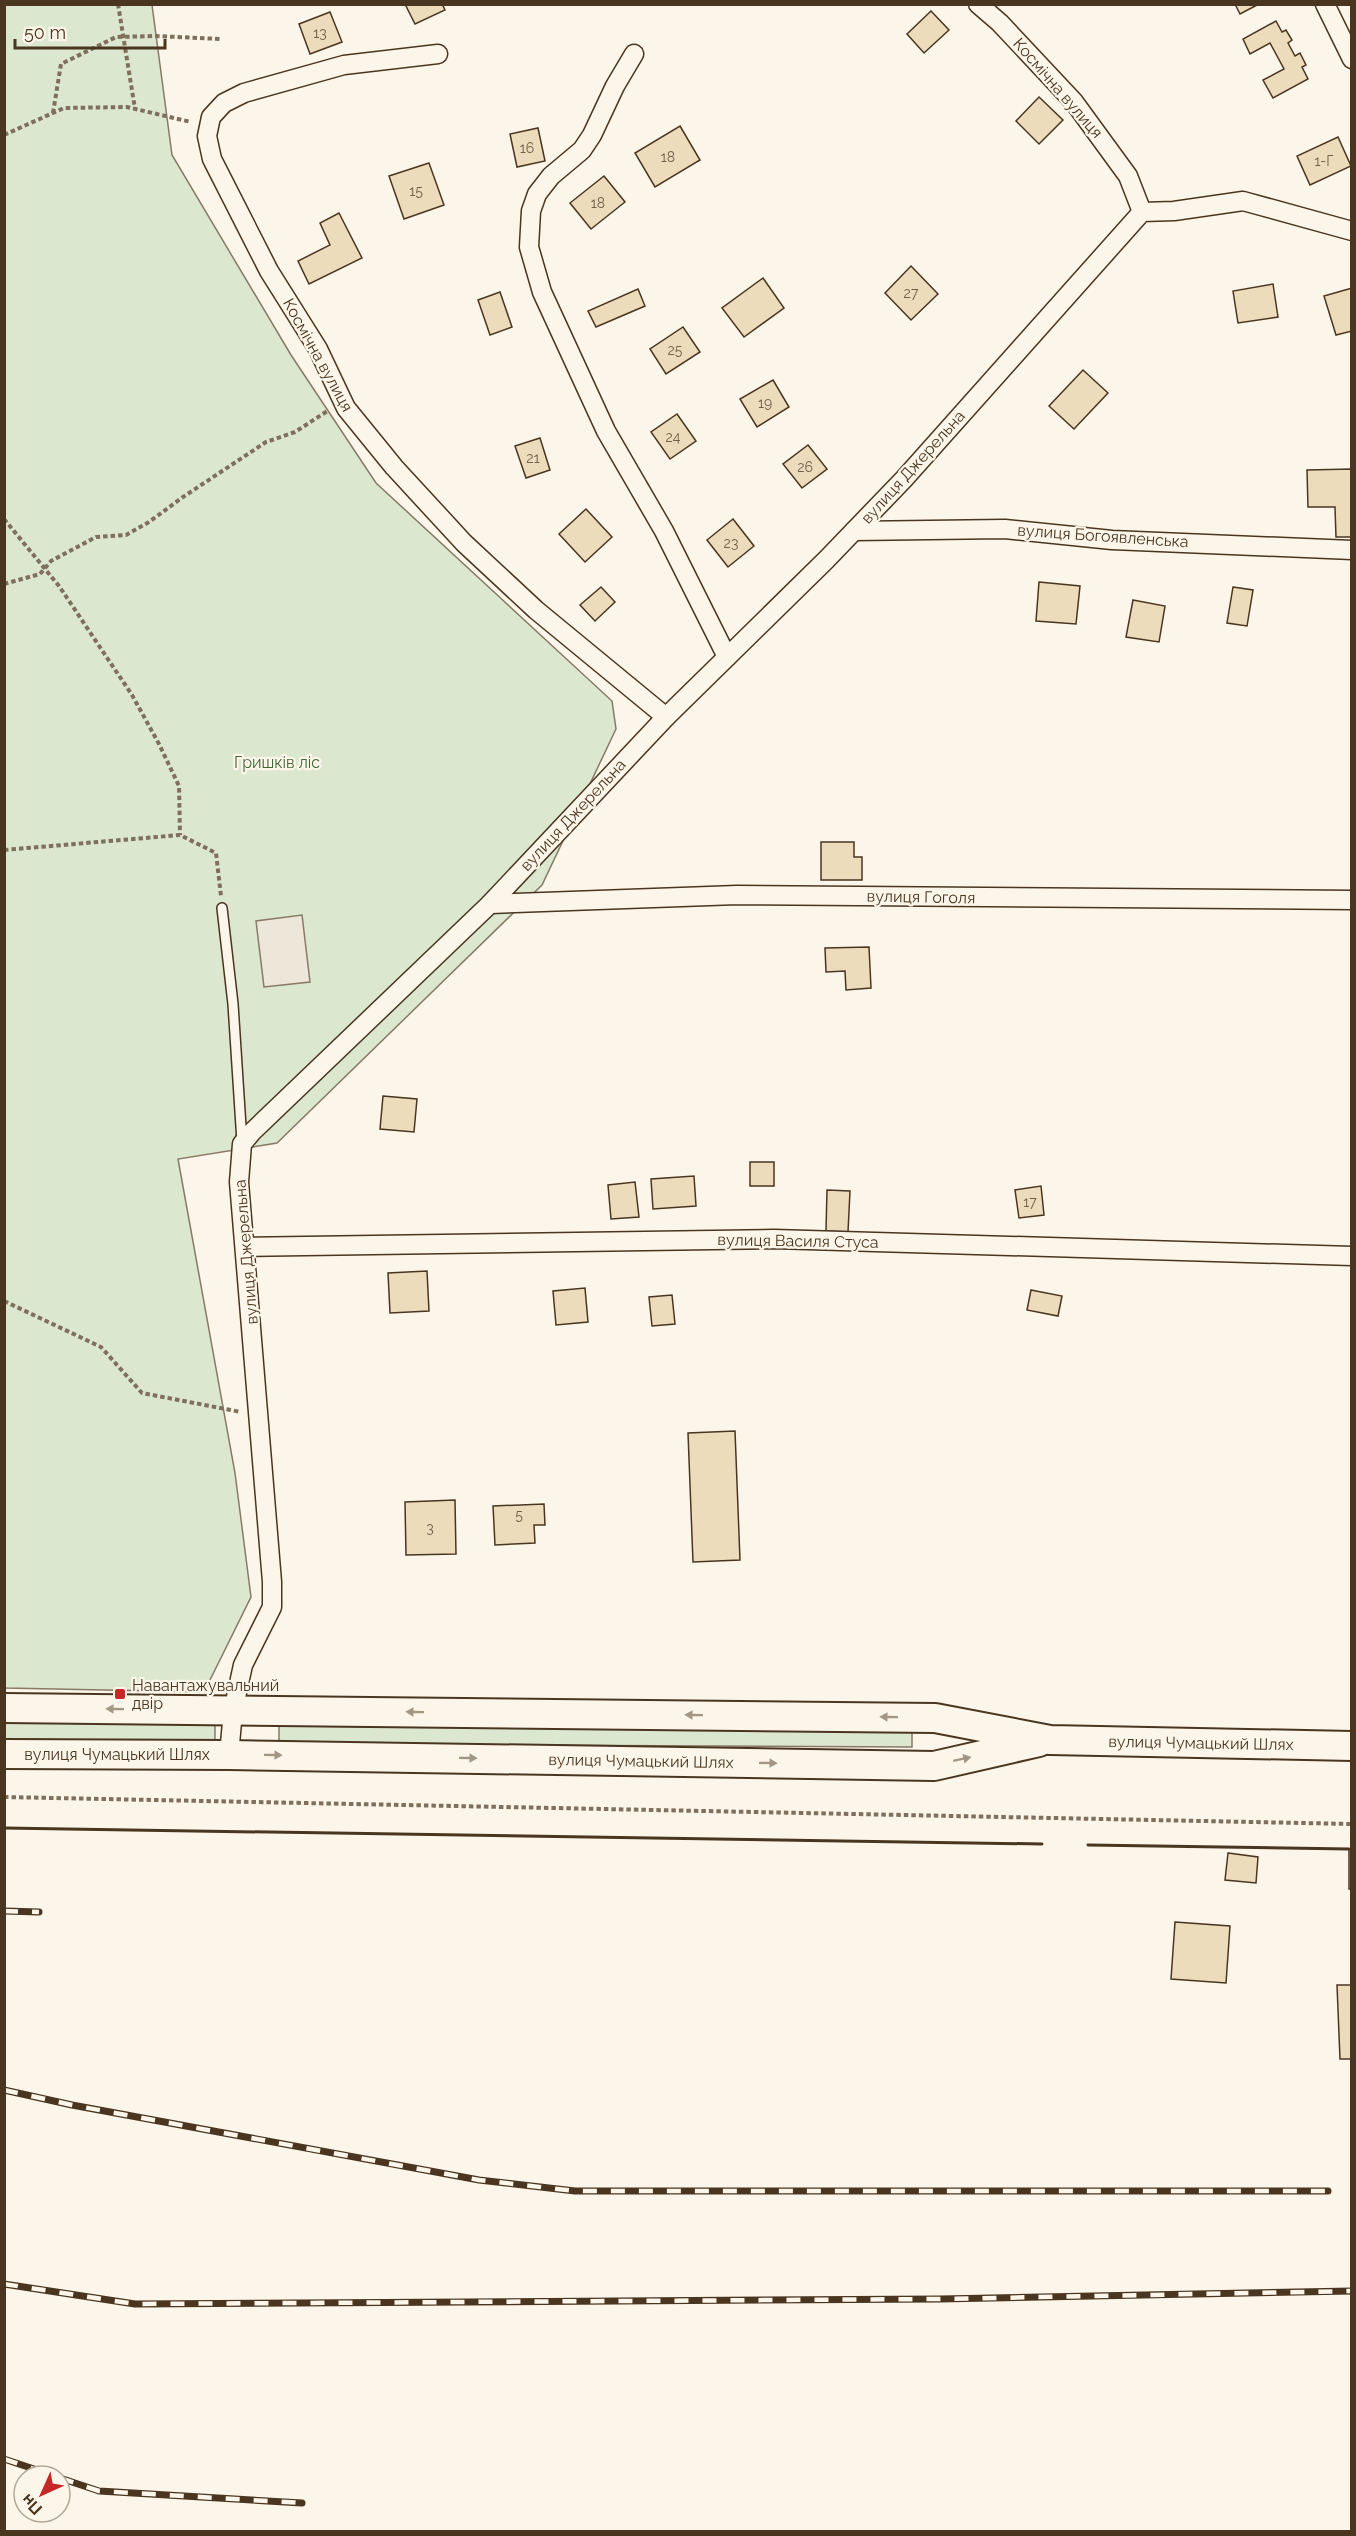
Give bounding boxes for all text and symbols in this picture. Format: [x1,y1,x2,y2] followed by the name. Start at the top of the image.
[15,12,165,50] scale bar
[24,22,66,43] text: 50 m
[313,25,327,41] house number: 13
[1009,34,1107,142] street label: Космічна вулиця
[520,140,534,156] house number: 16
[661,149,675,165] house number: 18
[1315,153,1333,169] house number: 1-Г
[409,183,423,199] house number: 15
[591,195,605,211] house number: 18
[904,285,919,301] house number: 27
[279,295,357,415] street label: Космічна вулиця
[668,342,683,358] house number: 25
[758,395,772,411] house number: 19
[857,407,969,527] street label: вулиця Джерельна
[666,429,681,445] house number: 24
[526,450,540,466] house number: 21
[797,459,813,475] house number: 26
[1017,521,1189,551] street label: вулиця Богоявленська
[724,535,738,551] house number: 23
[234,753,320,772] park label: Гришків ліс
[516,755,630,875] street label: вулиця Джерельна
[867,887,975,907] street label: вулиця Гоголя
[230,1179,262,1325] street label: вулиця Джерельна
[1023,1194,1037,1210] house number: 17
[717,1230,879,1252] street label: вулиця Василя Стуса
[515,1507,523,1523] house number: 5
[426,1520,434,1536] house number: 3
[132,1676,279,1713] place label: Навантажувальний двір
[113,1687,127,1701] marker: Навантажувальний двір
[105,1704,124,1714] one-way arrow
[405,1708,424,1717] one-way arrow
[684,1710,703,1720] one-way arrow
[879,1712,898,1722] one-way arrow
[1108,1732,1294,1754] street label: вулиця Чумацький Шлях
[24,1745,210,1764] street label: вулиця Чумацький Шлях
[548,1750,734,1772] street label: вулиця Чумацький Шлях
[263,1751,282,1760] one-way arrow
[458,1754,477,1763] one-way arrow
[953,1754,971,1764] one-way arrow
[758,1758,777,1768] one-way arrow
[12,2464,72,2524] north arrow
[18,2490,46,2518] text: Пн

